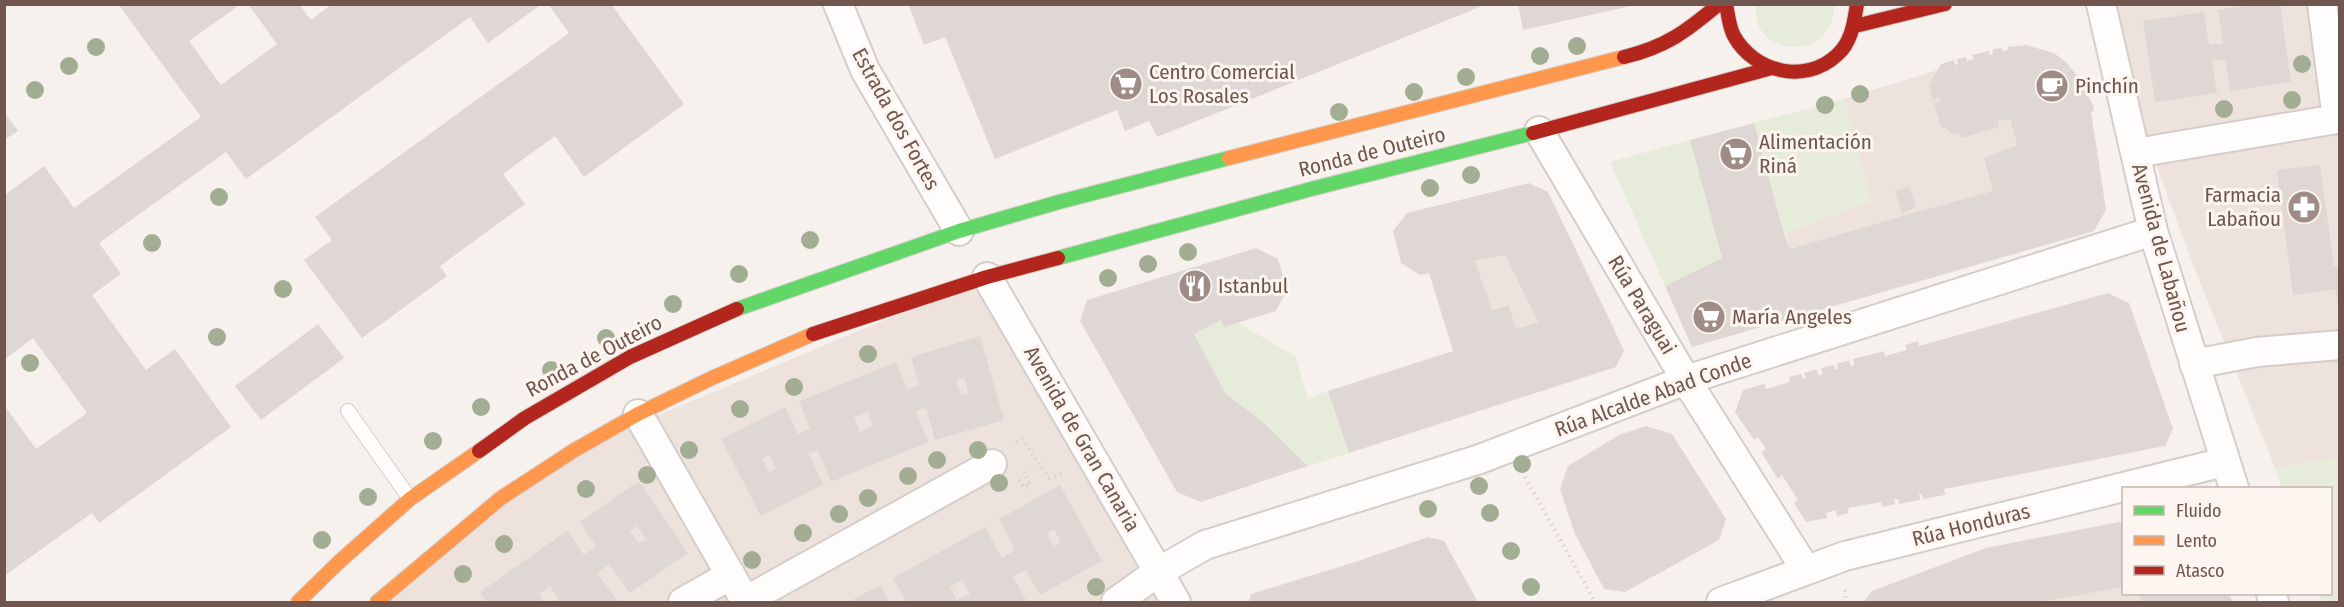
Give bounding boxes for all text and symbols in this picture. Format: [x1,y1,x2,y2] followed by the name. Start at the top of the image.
[846,44,946,194] street label: Estrada dos Fortes
[1149,59,1295,109] place label: Centro Comercial Los Rosales
[1108,66,1144,102] supermarket icon: Centro Comercial Los Rosales
[2034,68,2070,104] cafe icon: Pinchín
[2075,73,2139,99] place label: Pinchín
[1296,121,1448,183] street label: Ronda de Outeiro
[1759,129,1872,179] place label: Alimentación Riná
[1718,136,1754,172] supermarket icon: Alimentación Riná
[2126,161,2196,335] street label: Avenida de Labañou
[2204,182,2281,232] place label: Farmacia Labañou
[2286,189,2322,225] pharmacy icon: Farmacia Labañou
[1602,251,1682,359] street label: Rúa Paraguai
[1177,268,1213,304] restaurant icon: Istanbul
[1218,273,1289,299] place label: Istanbul
[1691,299,1727,335] supermarket icon: María Angeles
[1732,304,1852,330] place label: María Angeles
[521,309,667,403] street label: Ronda de Outeiro
[1018,342,1146,536] street label: Avenida de Gran Canaria
[1551,347,1755,443] street label: Rúa Alcalde Abad Conde
[2122,487,2332,595] legend
[1909,498,2033,552] street label: Rúa Honduras
[2176,500,2222,522] text: Fluido
[2176,530,2217,552] text: Lento
[2176,560,2224,582] text: Atasco

